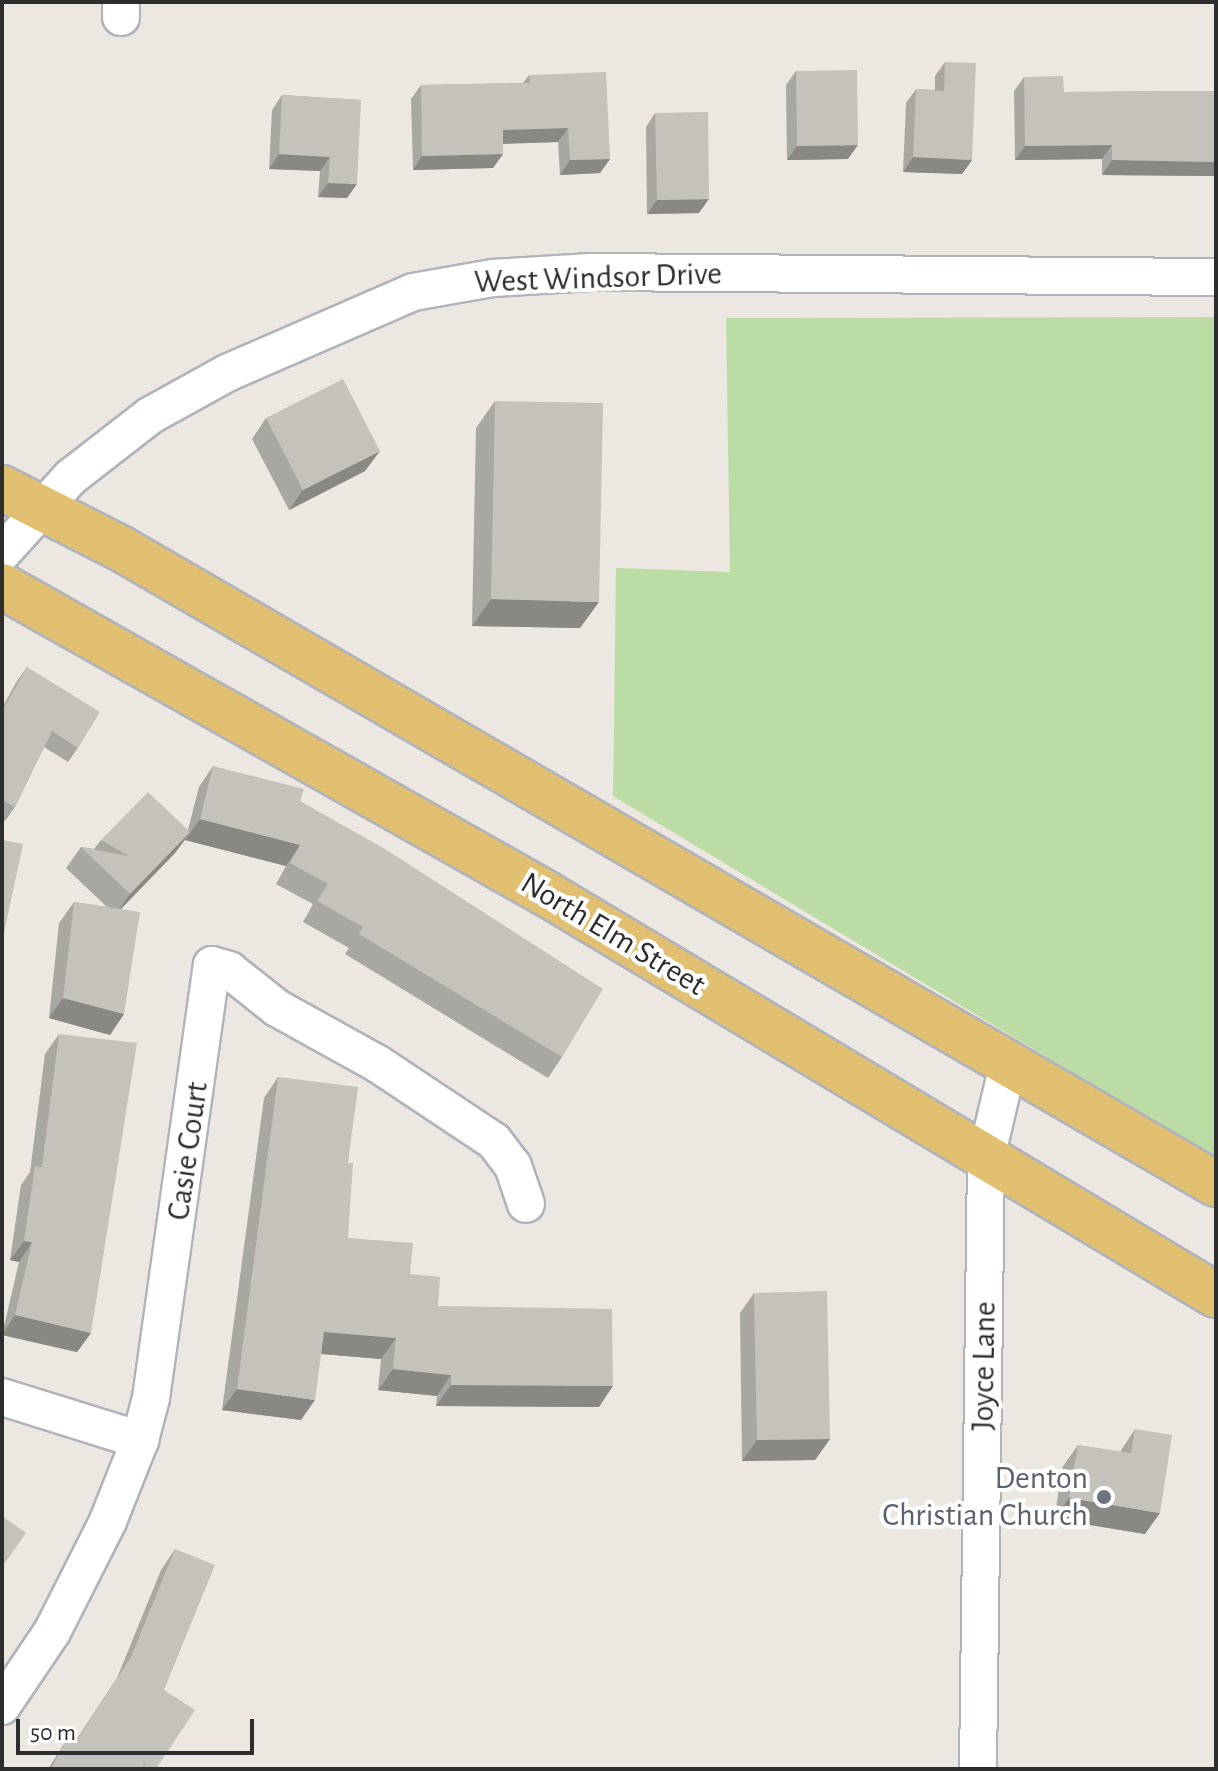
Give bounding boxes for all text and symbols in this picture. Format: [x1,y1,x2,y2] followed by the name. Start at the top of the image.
[473,254,723,302] street label: West Windsor Drive
[514,864,712,1004] street label: North Elm Street
[159,1079,217,1223] street label: Casie Court
[964,1301,1004,1431] street label: Joyce Lane
[882,1460,1088,1535] place label: Denton Christian Church
[1095,1488,1113,1506] marker: Denton Christian Church
[20,1703,258,1753] scale bar
[30,1721,76,1745] text: 50 m

